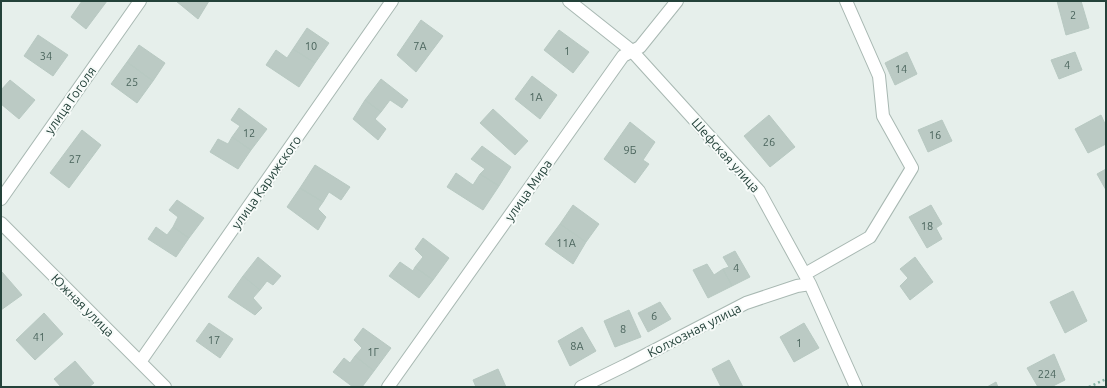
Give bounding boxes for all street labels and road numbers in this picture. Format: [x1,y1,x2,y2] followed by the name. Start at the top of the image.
[42,64,98,136] street label: улица Гоголя
[689,115,763,195] street label: Шефская улица
[228,133,304,231] street label: улица Карижского
[502,157,554,223] street label: улица Мира
[49,271,117,339] street label: Южная улица
[645,300,743,360] street label: Колхозная улица

